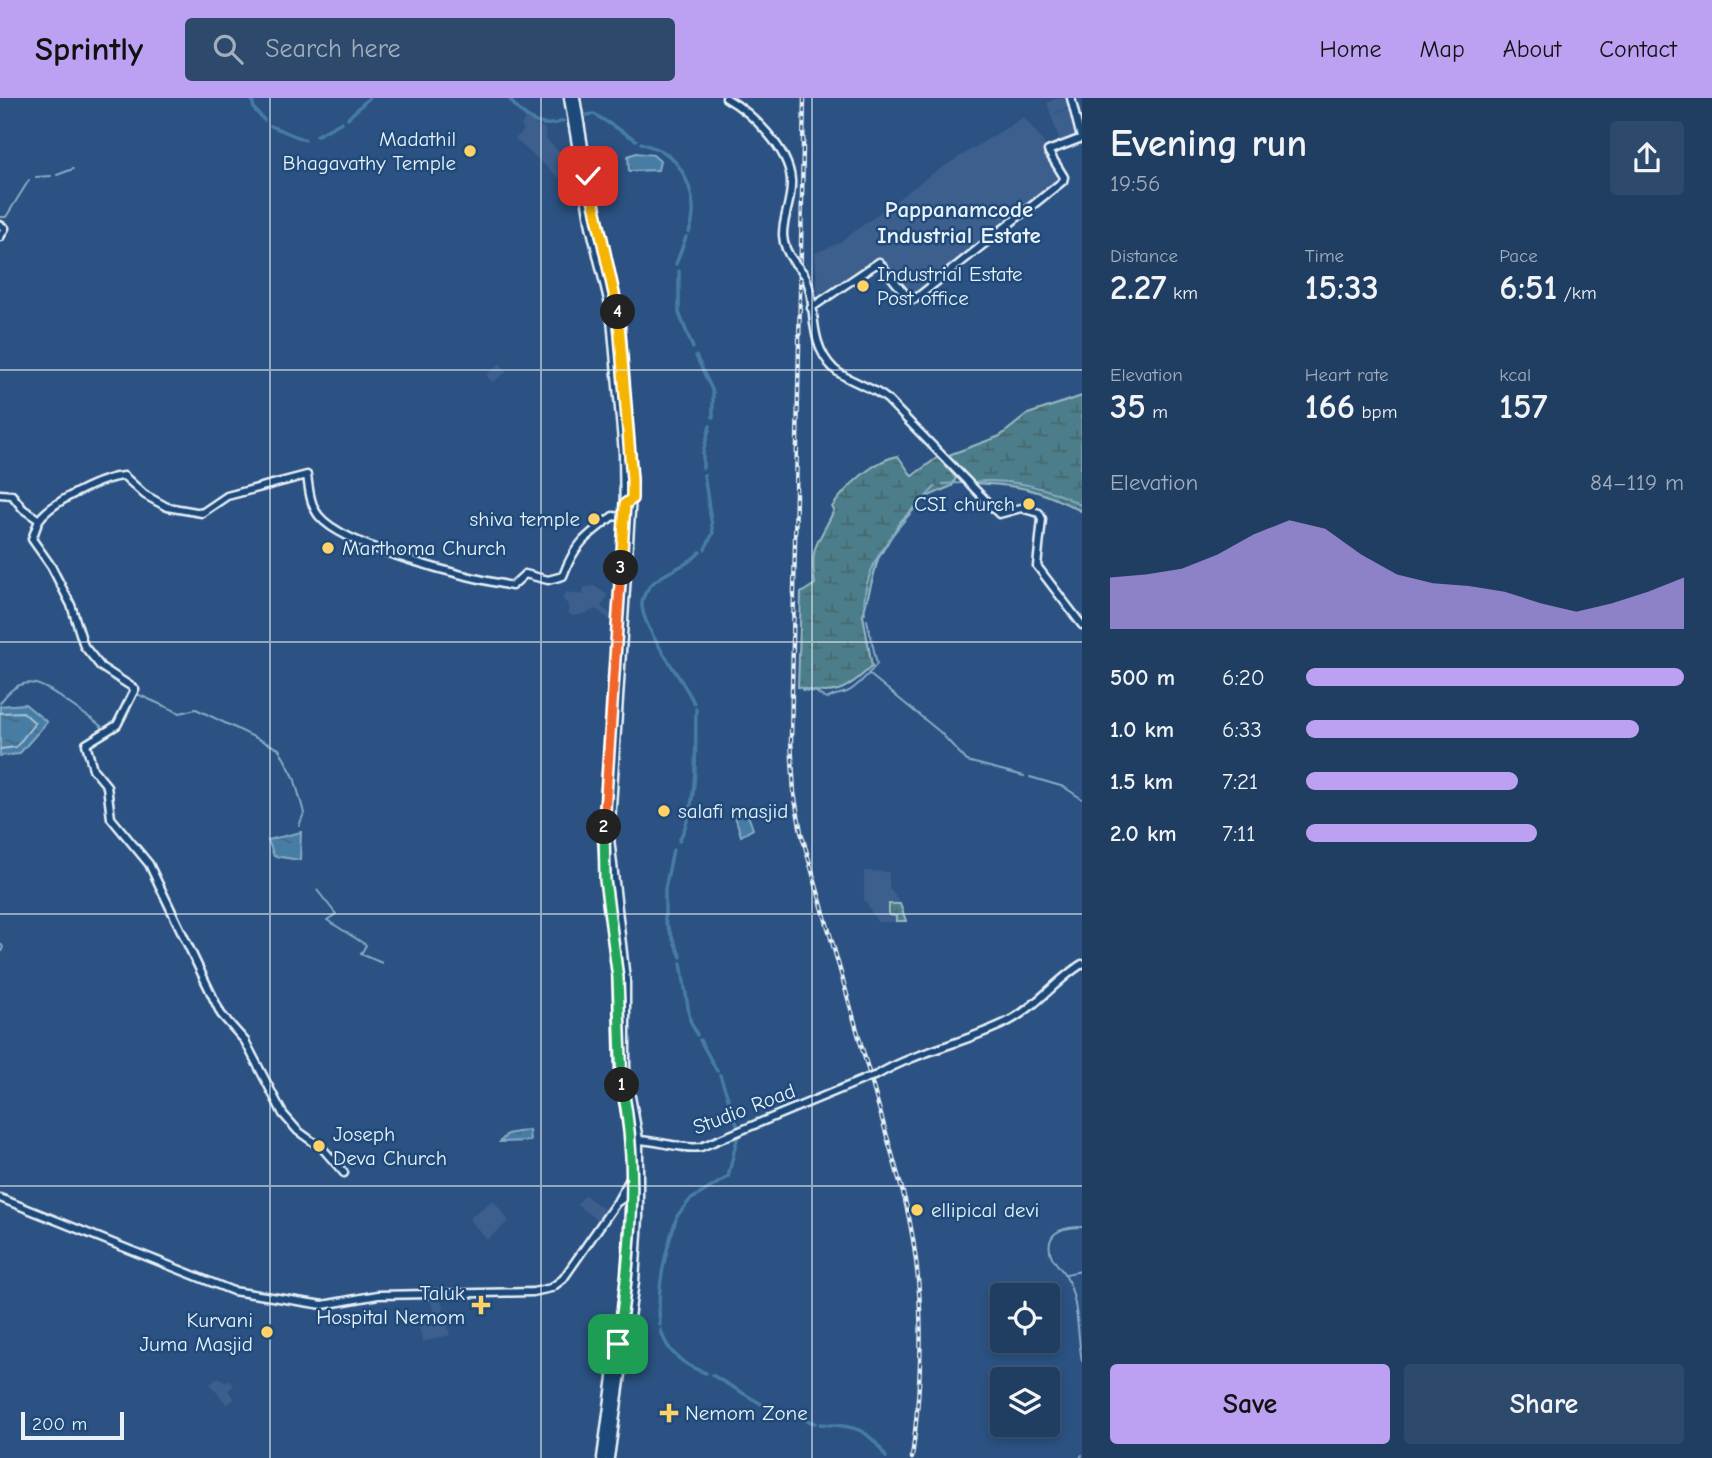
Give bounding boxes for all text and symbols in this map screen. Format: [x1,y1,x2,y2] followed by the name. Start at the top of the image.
[185,18,675,81] search box
[35,30,143,68] text: Sprintly
[209,30,247,68] icon: search
[265,34,401,64] text: Search here
[1320,35,1381,63] text: Home
[1419,35,1465,63] text: Map
[1503,35,1561,63] text: About
[1599,35,1677,63] text: Contact
[1610,121,1684,195] button: share
[1110,122,1307,166] text: Evening run
[283,127,456,175] place label: Madathil Bhagavathy Temple
[462,143,478,159] marker: Madathil Bhagavathy Temple
[558,146,618,206] pin
[569,157,607,195] icon: check
[1110,170,1160,197] text: 19:56
[877,196,1041,249] district label: Pappanamcode Industrial Estate
[1110,245,1178,267] text: Distance
[1305,245,1344,267] text: Time
[1499,245,1538,267] text: Pace
[877,262,1023,310] place label: Industrial Estate Post office
[1110,267,1167,308] text: 2.27
[1305,267,1379,308] text: 15:33
[1499,267,1557,308] text: 6:51
[855,278,871,294] marker: Industrial Estate Post office
[1167,282,1198,304] text: km
[1557,282,1597,304] text: /km
[600,294,636,330] pin: 4
[613,300,622,322] text: 4
[1110,364,1183,386] text: Elevation
[1305,364,1388,386] text: Heart rate
[1499,364,1531,386] text: kcal
[1110,386,1146,427] text: 35
[1305,386,1355,427] text: 166
[1499,386,1547,427] text: 157
[1146,401,1168,423] text: m
[1355,401,1397,423] text: bpm
[1110,469,1198,496] text: Elevation
[1590,469,1684,496] text: 84–119 m
[914,492,1015,516] place label: CSI church
[1021,496,1037,512] marker: CSI church
[469,507,580,531] place label: shiva temple
[586,511,602,527] marker: shiva temple
[342,536,506,560] place label: Marthoma Church
[320,540,336,556] marker: Marthoma Church
[604,550,638,586] pin: 3
[616,556,625,578] text: 3
[1110,664,1175,691] text: 500 m
[1222,664,1265,691] text: 6:20
[1110,716,1174,743] text: 1.0 km
[1222,716,1262,743] text: 6:33
[1110,768,1173,795] text: 1.5 km
[1222,768,1258,795] text: 7:21
[678,799,788,823] place label: salafi masjid
[656,803,672,819] marker: salafi masjid
[586,810,622,844] pin: 2
[599,815,608,837] text: 2
[1110,820,1176,847] text: 2.0 km
[1222,820,1255,847] text: 7:11
[604,1068,640,1102] pin: 1
[618,1073,625,1095] text: 1
[689,1078,799,1140] street label: Studio Road
[333,1122,447,1170] place label: Joseph Deva Church
[311,1138,327,1154] marker: Joseph Deva Church
[931,1198,1039,1222] place label: ellipical devi
[909,1202,925,1218] marker: ellipical devi
[316,1281,465,1329] place label: Taluk Hospital Nemom
[990,1283,1060,1437] map controls
[990,1283,1060,1353] button: locate
[471,1295,491,1315] marker: Taluk Hospital Nemom
[139,1308,253,1356] place label: Kurvani Juma Masjid
[588,1314,648,1374] pin
[259,1324,275,1340] marker: Kurvani Juma Masjid
[599,1325,637,1363] icon: arrive
[1110,1364,1390,1444] button: Save
[1404,1364,1684,1444] button: Share
[990,1367,1060,1437] button: layers
[685,1401,808,1425] place label: Nemom Zone
[659,1403,679,1423] marker: Nemom Zone
[21,1409,124,1441] scale bar
[32,1413,87,1435] text: 200 m

